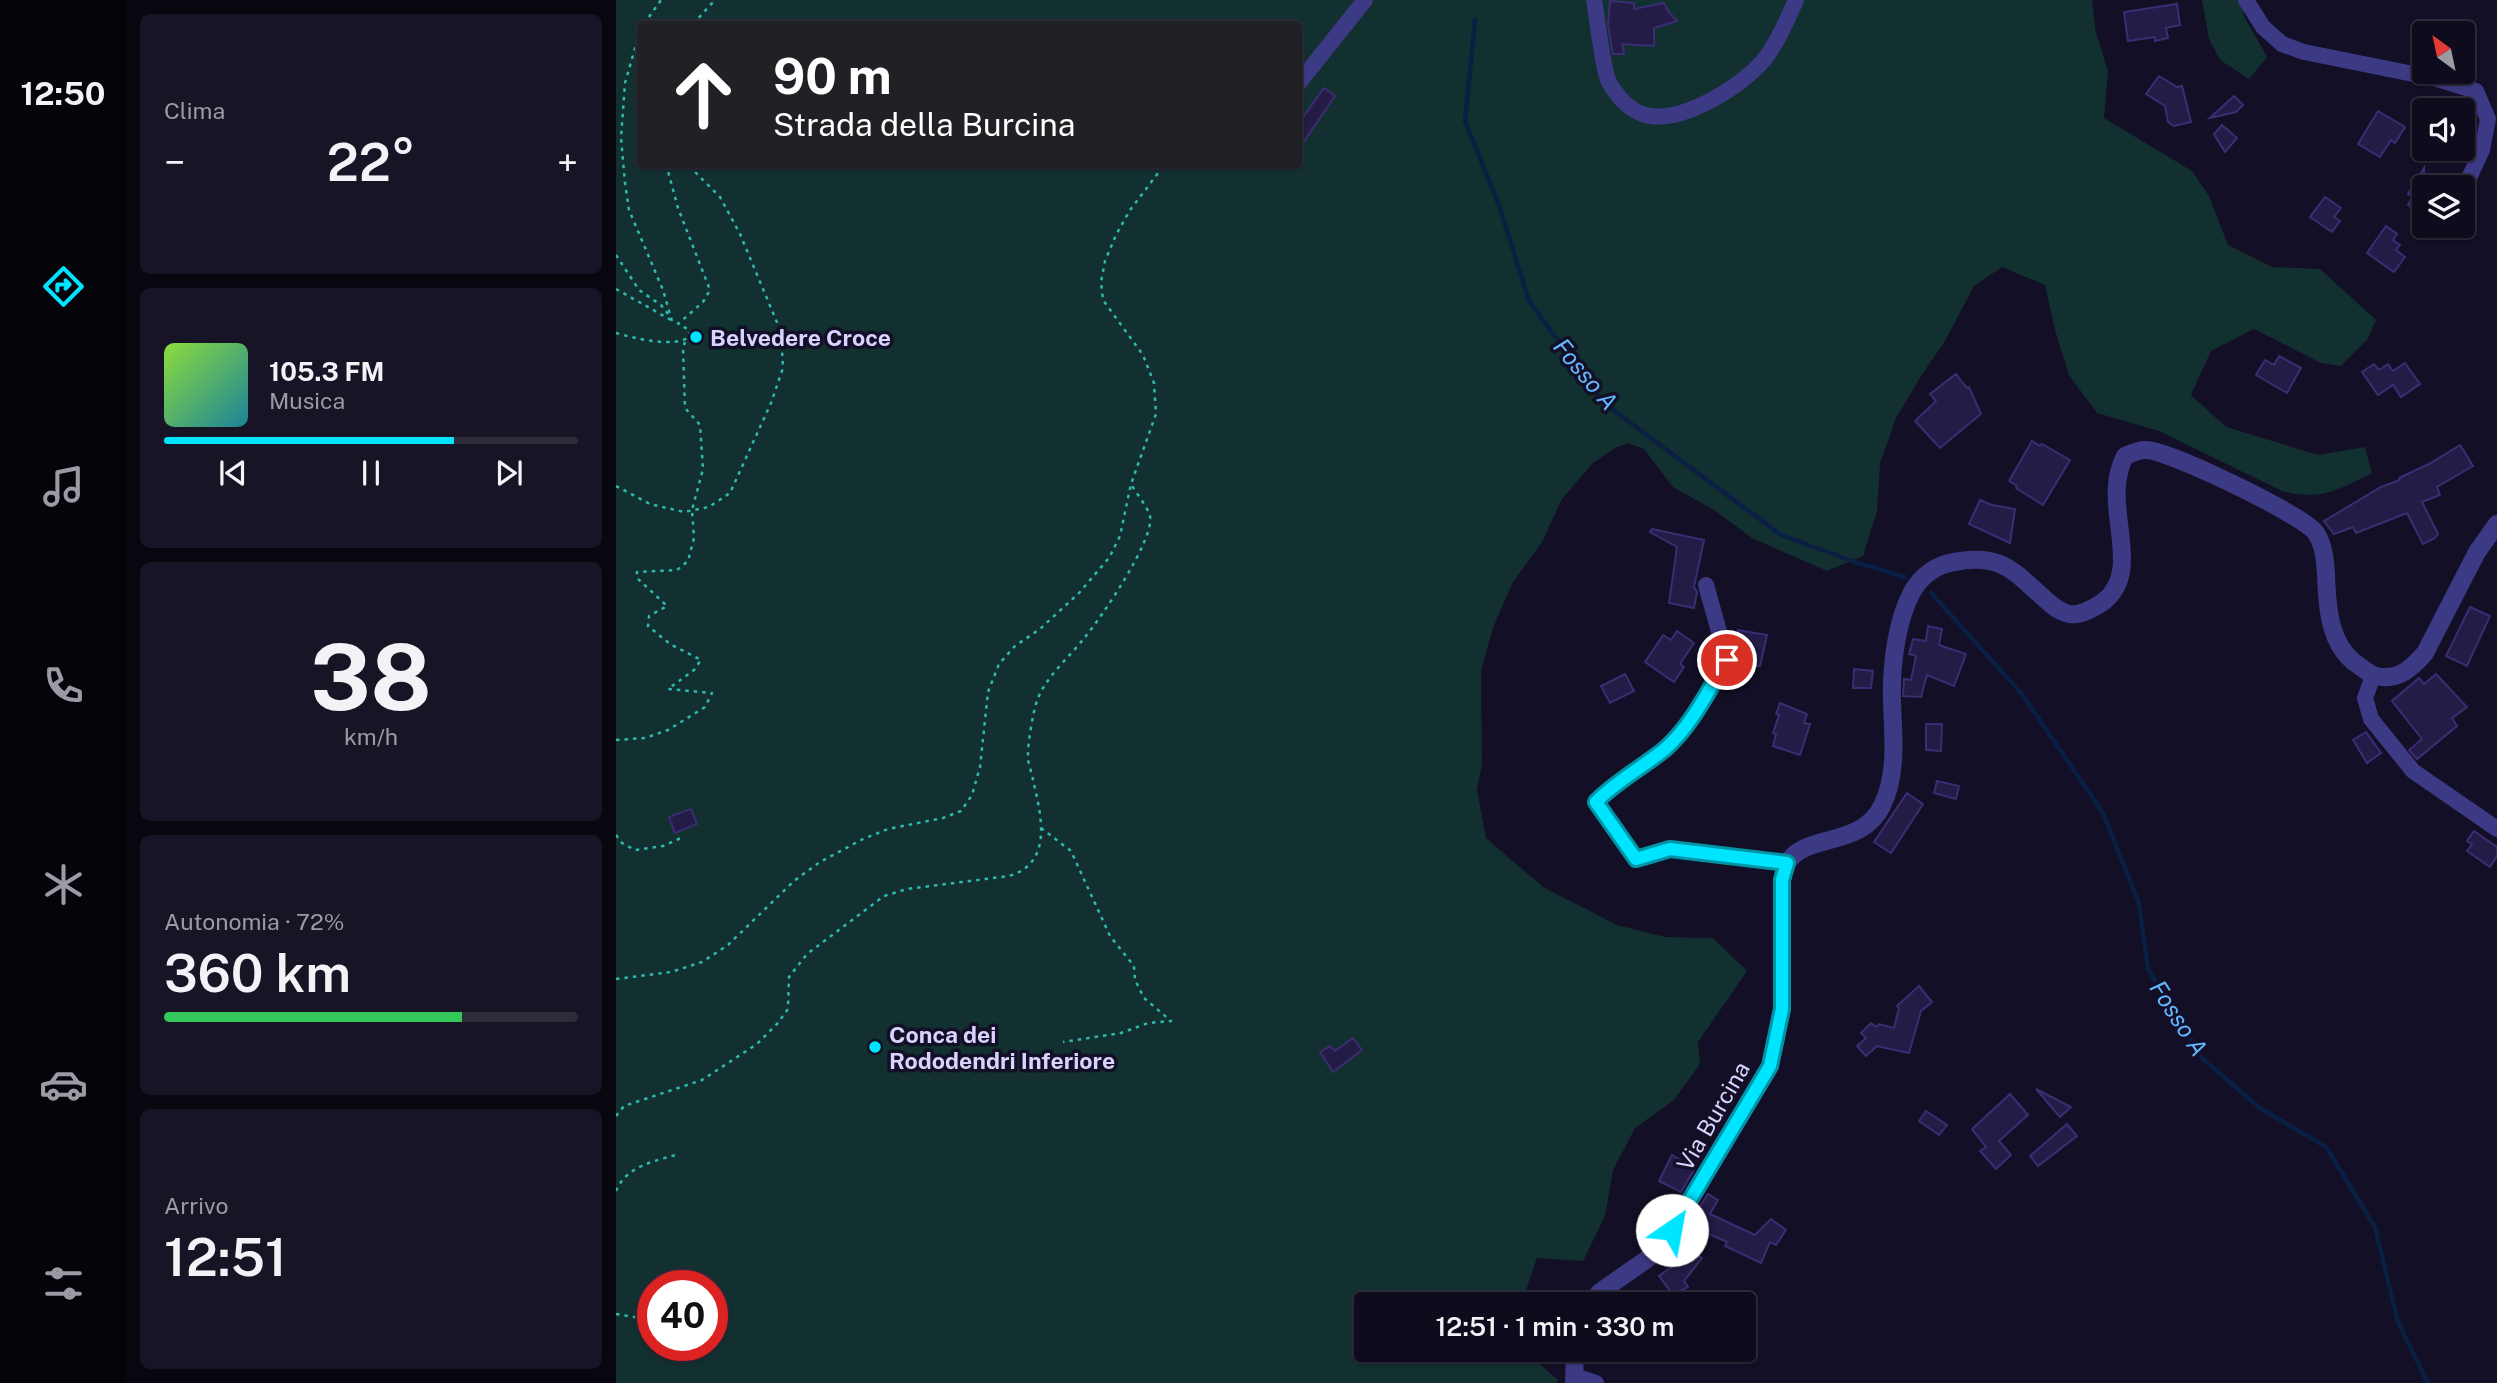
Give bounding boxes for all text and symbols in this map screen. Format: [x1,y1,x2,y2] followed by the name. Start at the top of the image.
[2412,21,2474,84] north arrow
[2412,21,2475,238] map controls
[773,47,892,105] text: 90 m
[658,49,749,140] icon: ahead
[21,75,105,112] text: 12:50
[164,97,225,124] text: Clima
[2412,98,2475,161] button: sound
[773,106,1075,143] text: Strada della Burcina
[327,132,415,193] text: 22°
[164,140,185,185] text: −
[557,140,578,185] text: +
[2412,175,2475,238] button: layers
[39,262,88,311] icon: directions
[710,324,891,351] place label: Belvedere Croce
[688,329,704,345] marker: Belvedere Croce
[1548,333,1624,415] water label: Fosso A
[269,356,384,387] text: 105.3 FM
[269,387,345,414] text: Musica
[214,454,252,492] icon: previous
[352,454,390,492] icon: pause
[490,454,528,492] icon: next
[39,462,88,511] icon: music
[310,624,432,730] text: 38
[1697,630,1757,690] pin
[1708,641,1746,679] icon: arrive
[39,661,88,710] icon: phone
[344,723,398,750] text: km/h
[39,860,88,909] icon: climate
[164,908,344,935] text: Autonomia · 72%
[164,943,351,1004] text: 360 km
[2144,975,2214,1061] water label: Fosso A
[889,1021,1115,1074] place label: Conca dei Rododendri Inferiore
[867,1039,883,1055] marker: Conca dei Rododendri Inferiore
[1671,1057,1755,1175] street label: Via Burcina
[39,1060,88,1109] icon: car
[164,1192,228,1219] text: Arrivo
[1635,1193,1709,1267] position arrow
[164,1227,287,1288] text: 12:51
[39,1259,88,1308] icon: filters
[637,1270,728,1361] speed limit sign: 40
[1435,1311,1675,1342] text: 12:51 · 1 min · 330 m

